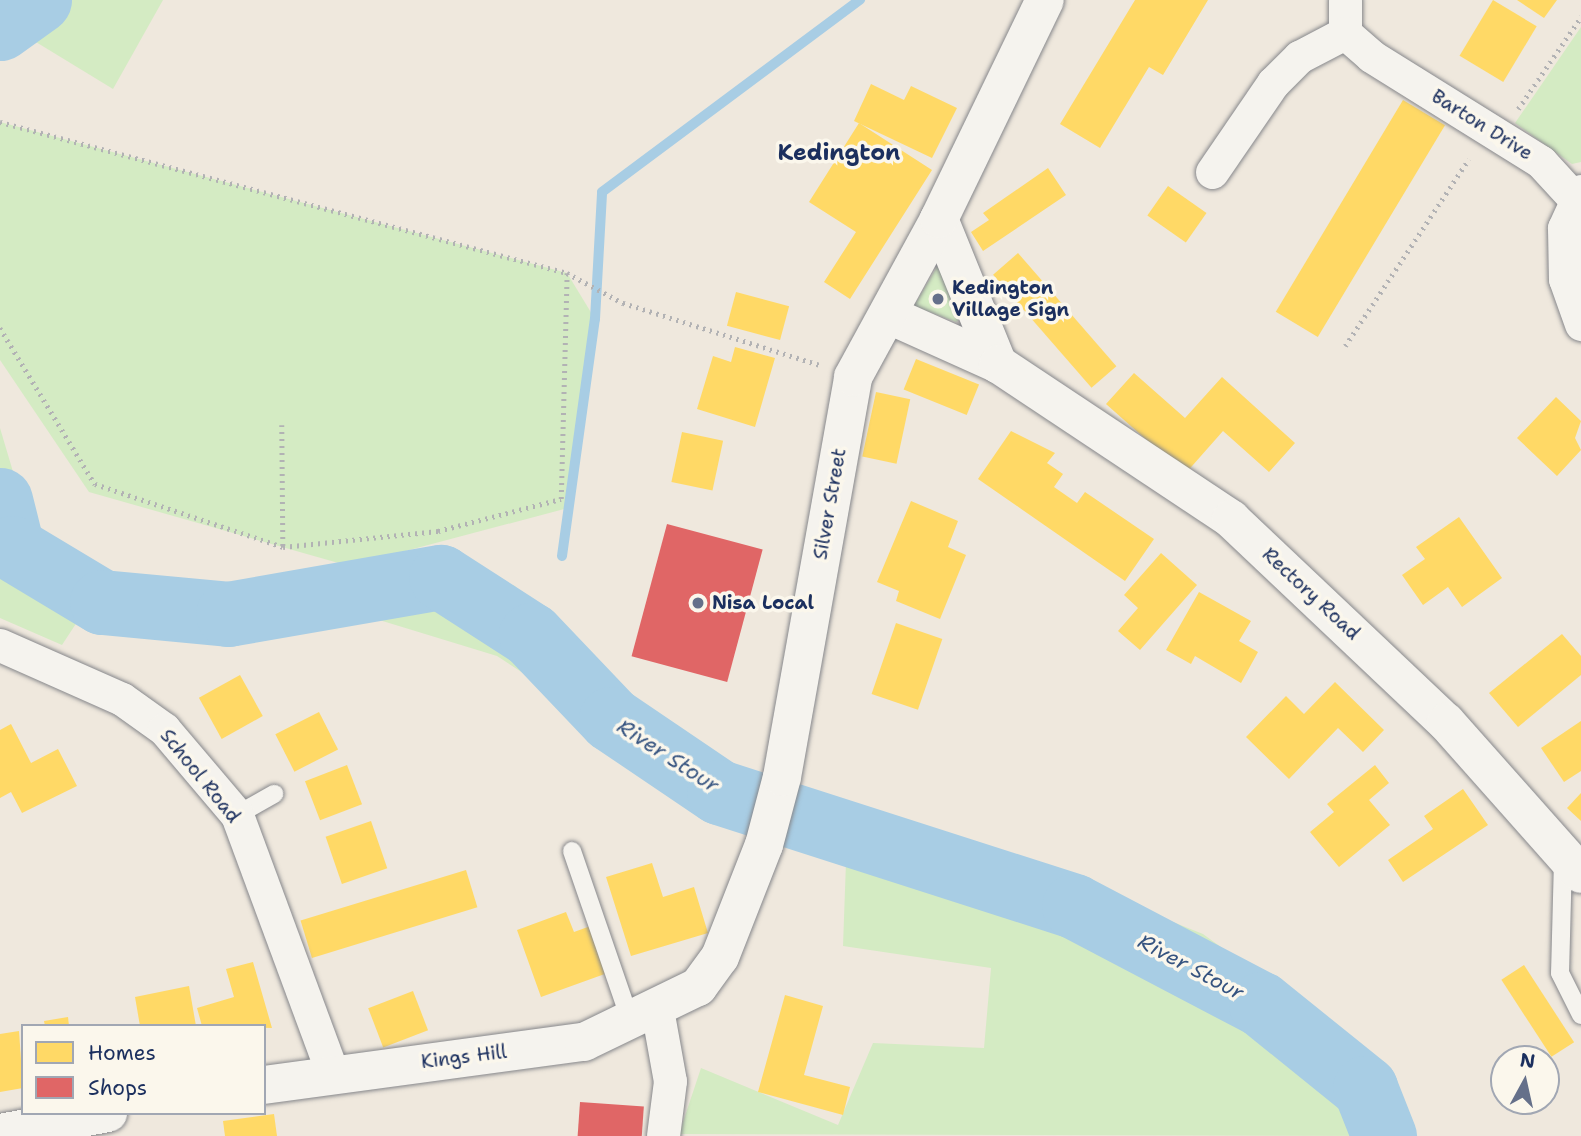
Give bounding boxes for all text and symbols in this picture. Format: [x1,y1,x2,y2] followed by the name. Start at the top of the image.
[1427,85,1537,165] street label: Barton Drive
[778,138,900,166] district label: Kedington
[952,277,1069,321] place label: Kedington Village Sign
[930,291,946,307] marker: Kedington Village Sign
[809,447,851,561] street label: Silver Street
[1258,543,1364,645] street label: Rectory Road
[712,592,814,614] place label: Nisa Local
[690,595,706,611] marker: Nisa Local
[612,714,724,798] water label: River Stour
[155,725,245,827] street label: School Road
[1134,929,1248,1005] water label: River Stour
[21,1024,266,1115] legend
[88,1039,156,1067] text: Homes
[420,1040,508,1074] street label: Kings Hill
[1490,1045,1560,1115] north arrow
[1519,1047,1537,1074] text: N
[88,1074,147,1102] text: Shops

